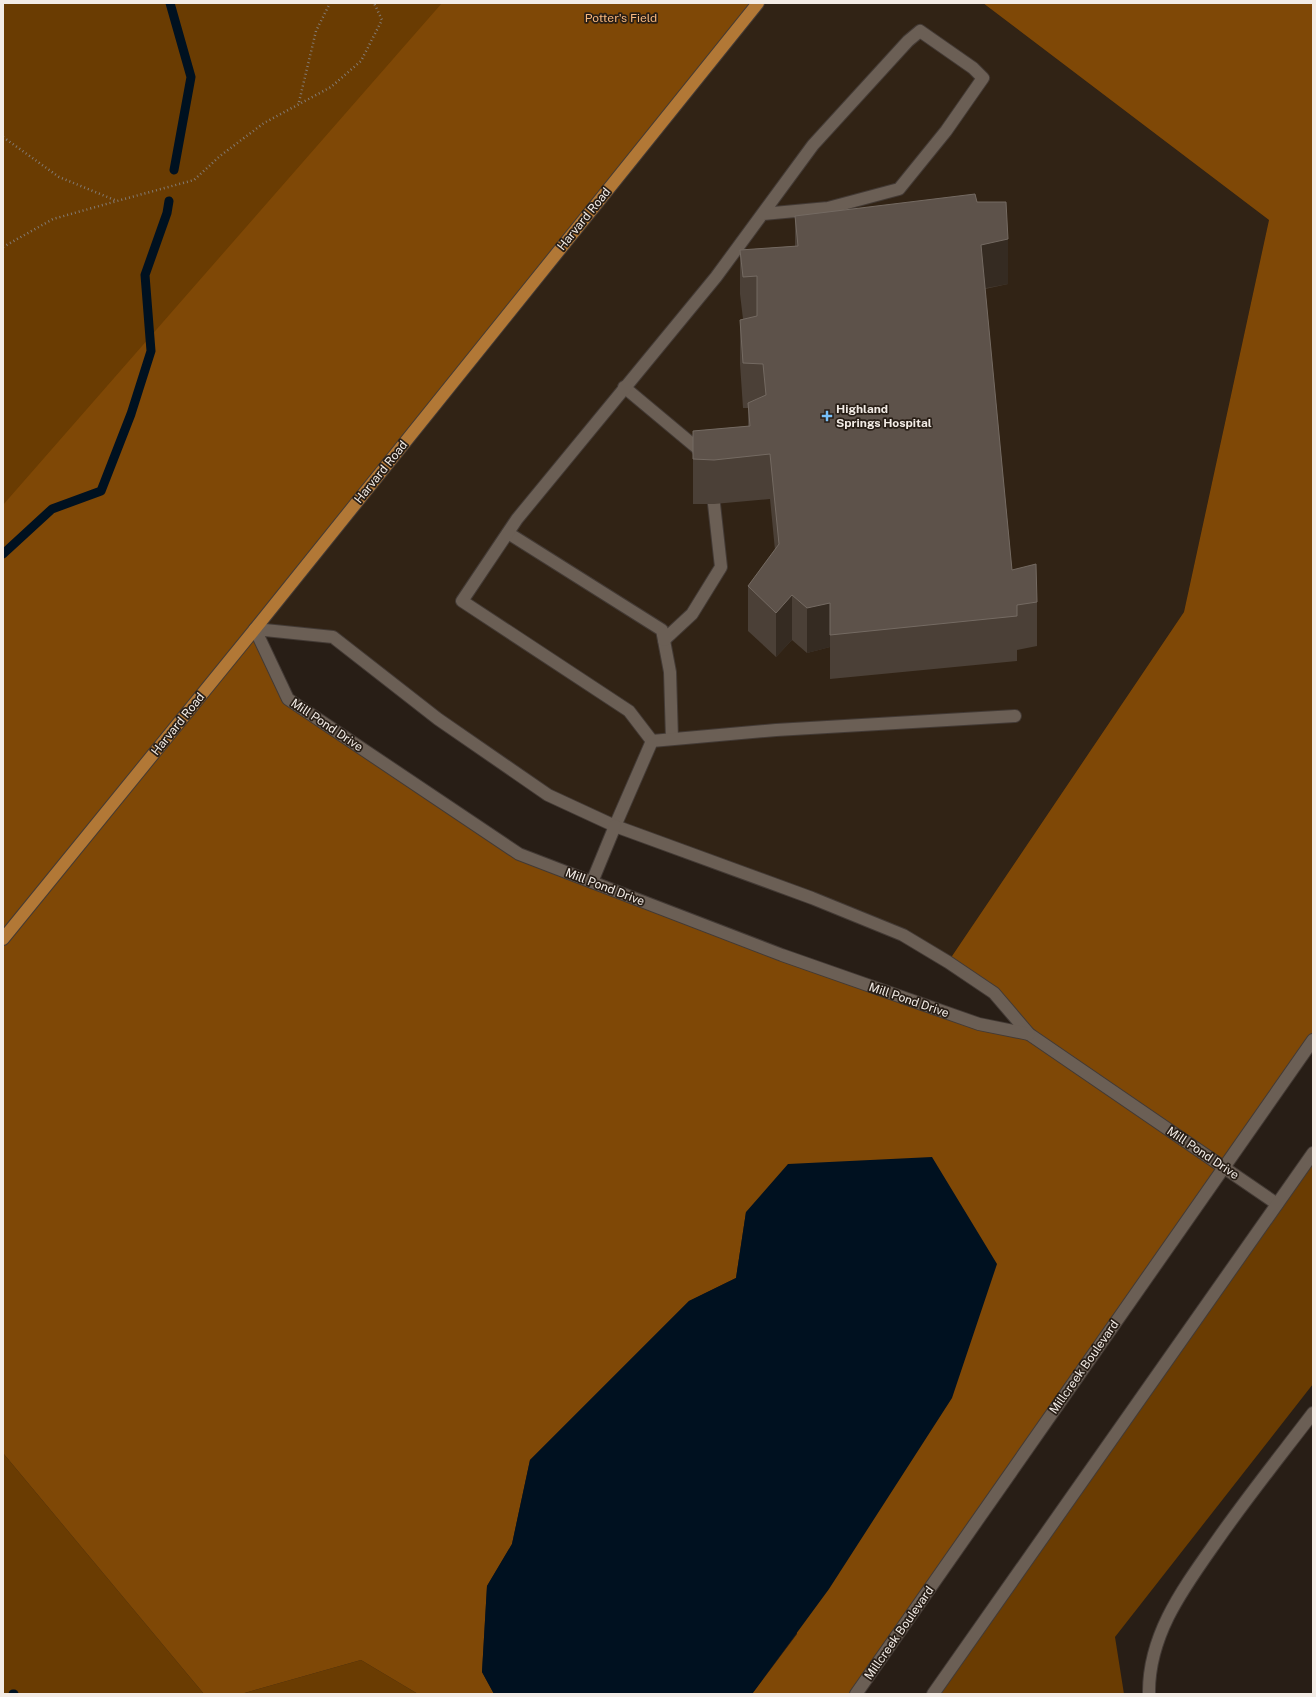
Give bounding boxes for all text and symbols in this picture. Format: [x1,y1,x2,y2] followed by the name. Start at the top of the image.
[585,11,657,25] park label: Potter's Field
[555,185,613,253] street label: Harvard Road
[836,402,932,430] place label: Highland Springs Hospital
[821,410,833,422] marker: Highland Springs Hospital
[352,438,410,506] street label: Harvard Road
[149,690,207,758] street label: Harvard Road
[288,696,366,754] street label: Mill Pond Drive
[563,865,647,909] street label: Mill Pond Drive
[867,980,951,1020] street label: Mill Pond Drive
[1164,1124,1242,1182] street label: Mill Pond Drive
[1046,1318,1122,1416] street label: Millcreek Boulevard
[861,1584,937,1682] street label: Millcreek Boulevard

